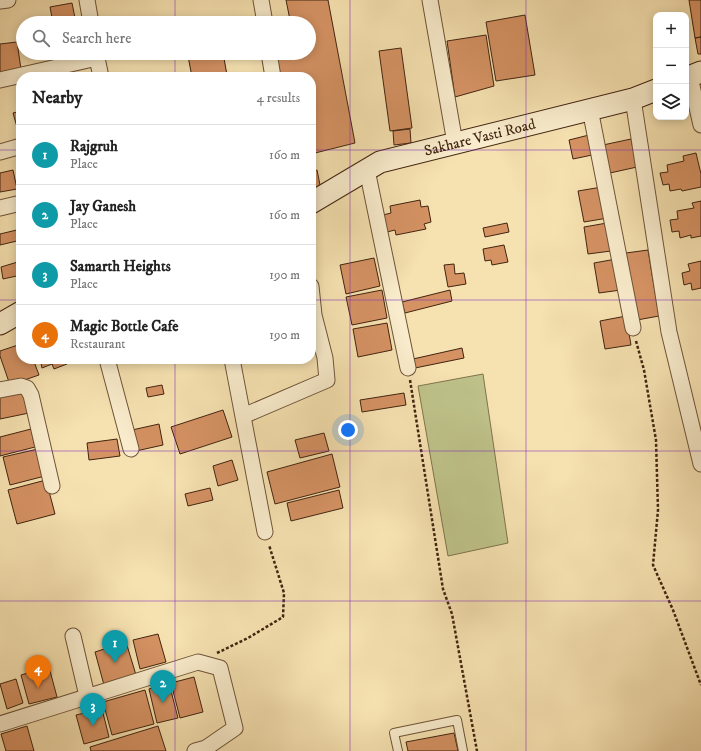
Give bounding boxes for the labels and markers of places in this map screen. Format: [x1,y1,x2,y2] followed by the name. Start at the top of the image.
[102,630,128,663] pin: 1
[25,655,51,688] pin: 4
[150,670,176,703] pin: 2
[80,693,106,726] pin: 3

